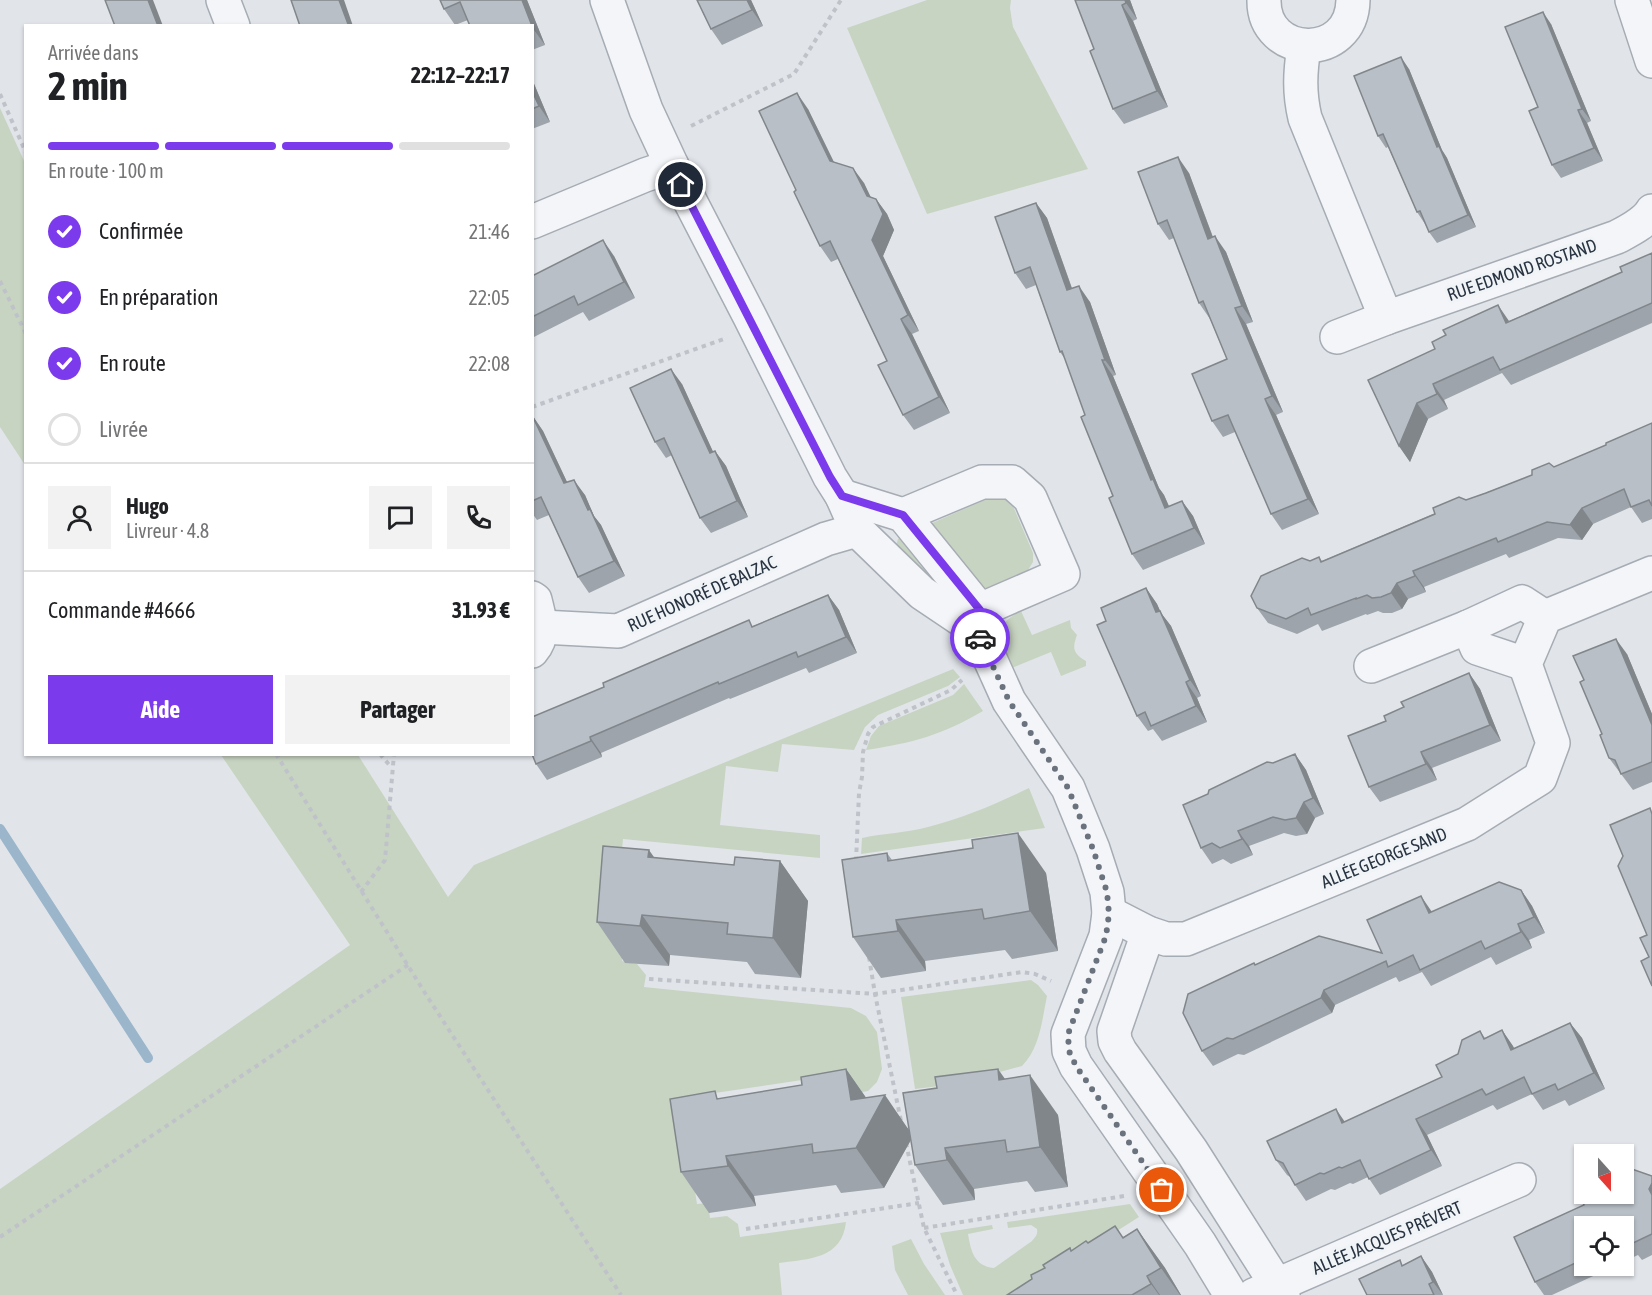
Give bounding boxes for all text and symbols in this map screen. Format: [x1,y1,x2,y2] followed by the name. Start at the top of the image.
[48,41,139,64] text: Arrivée dans
[411,62,510,88] text: 22:12–22:17
[48,64,128,108] text: 2 min
[48,159,164,182] text: En route · 100 m
[655,159,706,210] pin
[664,168,697,201] icon: home
[48,215,81,248] icon: check
[99,218,183,244] text: Confirmée
[469,220,510,243] text: 21:46
[1444,234,1599,305] street label: RUE EDMOND ROSTAND
[48,281,81,314] icon: check
[99,284,218,310] text: En préparation
[468,286,510,309] text: 22:05
[48,347,81,380] icon: check
[99,350,166,376] text: En route
[468,352,510,375] text: 22:08
[99,416,148,442] text: Livrée
[48,486,111,549] button: person
[369,486,432,549] button: chat
[447,486,510,549] button: phone
[126,493,169,519] text: Hugo
[126,519,209,542] text: Livreur · 4.8
[624,551,779,636] street label: RUE HONORÉ DE BALZAC
[48,597,195,623] text: Commande #4666
[452,597,510,623] text: 31.93 €
[950,608,1010,668] courier
[964,622,997,655] icon: car
[48,675,273,744] button: Aide
[285,675,510,744] button: Partager
[1318,823,1450,892] street label: ALLÉE GEORGE SAND
[1574,1144,1634,1204] north arrow
[1574,1144,1634,1276] map controls
[1136,1164,1187,1215] pin
[1145,1173,1178,1206] icon: bag
[1309,1196,1465,1279] street label: ALLÉE JACQUES PRÉVERT
[1574,1216,1634,1276] button: locate

